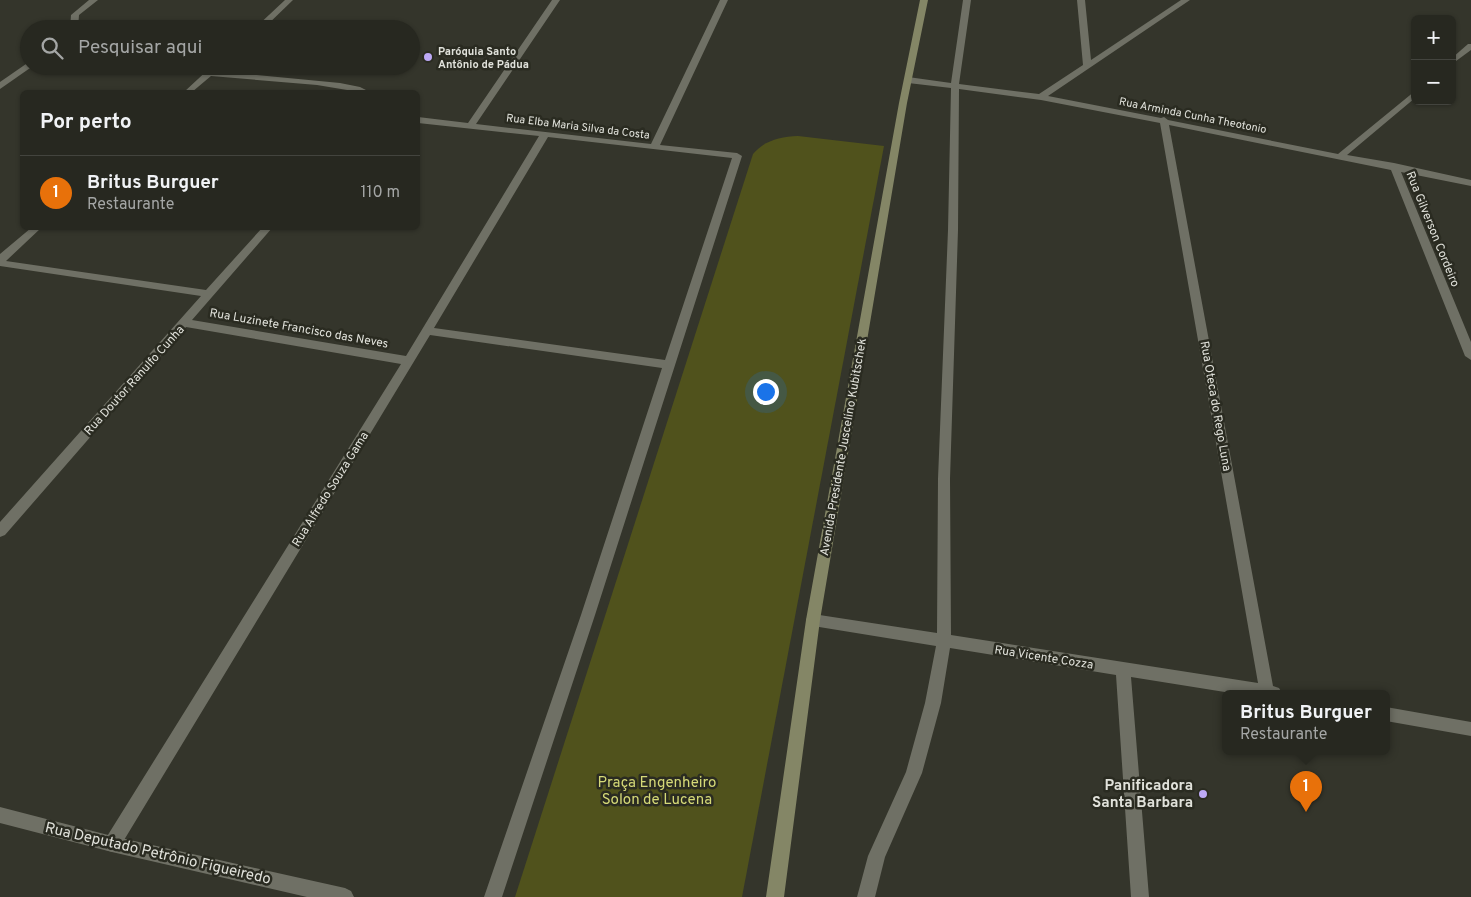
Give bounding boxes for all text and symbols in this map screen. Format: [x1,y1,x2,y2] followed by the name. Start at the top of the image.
[1411,15,1456,105] map controls
[1411,15,1456,60] button: +
[20,20,420,75] search box
[38,34,66,62] icon: search
[78,36,202,60] text: Pesquisar aqui
[438,45,529,72] place label: Paróquia Santo Antônio de Pádua
[422,51,434,63] marker: Paróquia Santo Antônio de Pádua
[1411,60,1456,105] button: −
[1118,95,1268,137] street label: Rua Arminda Cunha Theotonio
[40,109,132,136] text: Por perto
[505,111,651,143] street label: Rua Elba Maria Silva da Costa
[1402,169,1463,290] street label: Rua Gilverson Cordeiro
[87,171,219,195] text: Britus Burguer
[53,183,59,203] text: 1
[360,183,400,203] text: 110 m
[87,195,174,215] text: Restaurante
[208,305,390,353] street label: Rua Luzinete Francisco das Neves
[81,322,188,439] street label: Rua Doutor Ranulfo Cunha
[817,337,871,557] street label: Avenida Presidente Juscelino Kubitschek
[1196,340,1234,473] street label: Rua Oteca do Rego Luna
[753,379,779,405] your location
[289,429,373,550] street label: Rua Alfredo Souza Gama
[993,642,1094,674] street label: Rua Vicente Cozza
[1222,690,1390,755] popup
[1240,701,1372,725] text: Britus Burguer
[1240,725,1327,745] text: Restaurante
[1290,771,1322,812] pin: 1
[598,774,716,810] park label: Praça Engenheiro Solon de Lucena
[1092,777,1193,813] place label: Panificadora Santa Barbara
[1197,788,1209,800] marker: Panificadora Santa Barbara
[43,819,273,890] street label: Rua Deputado Petrônio Figueiredo

